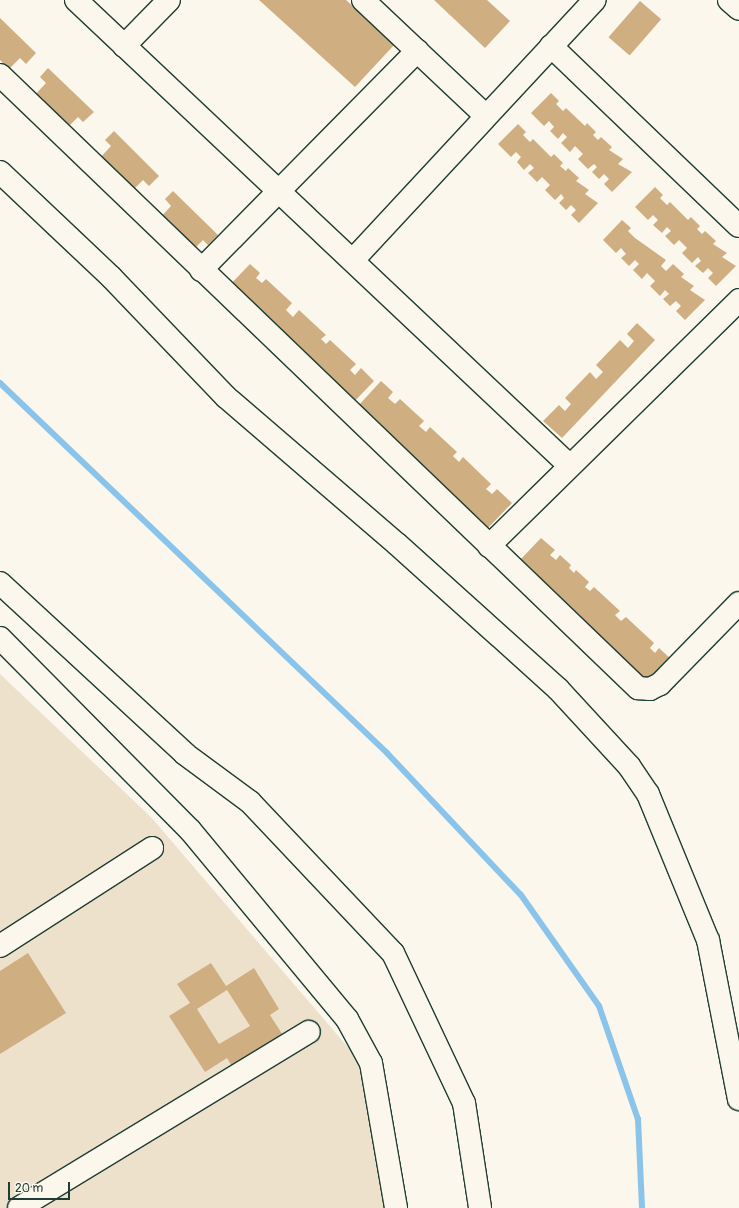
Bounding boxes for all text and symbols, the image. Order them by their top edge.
scale bar [10,1174,72,1200]
text: 20 m [15,1181,43,1196]

